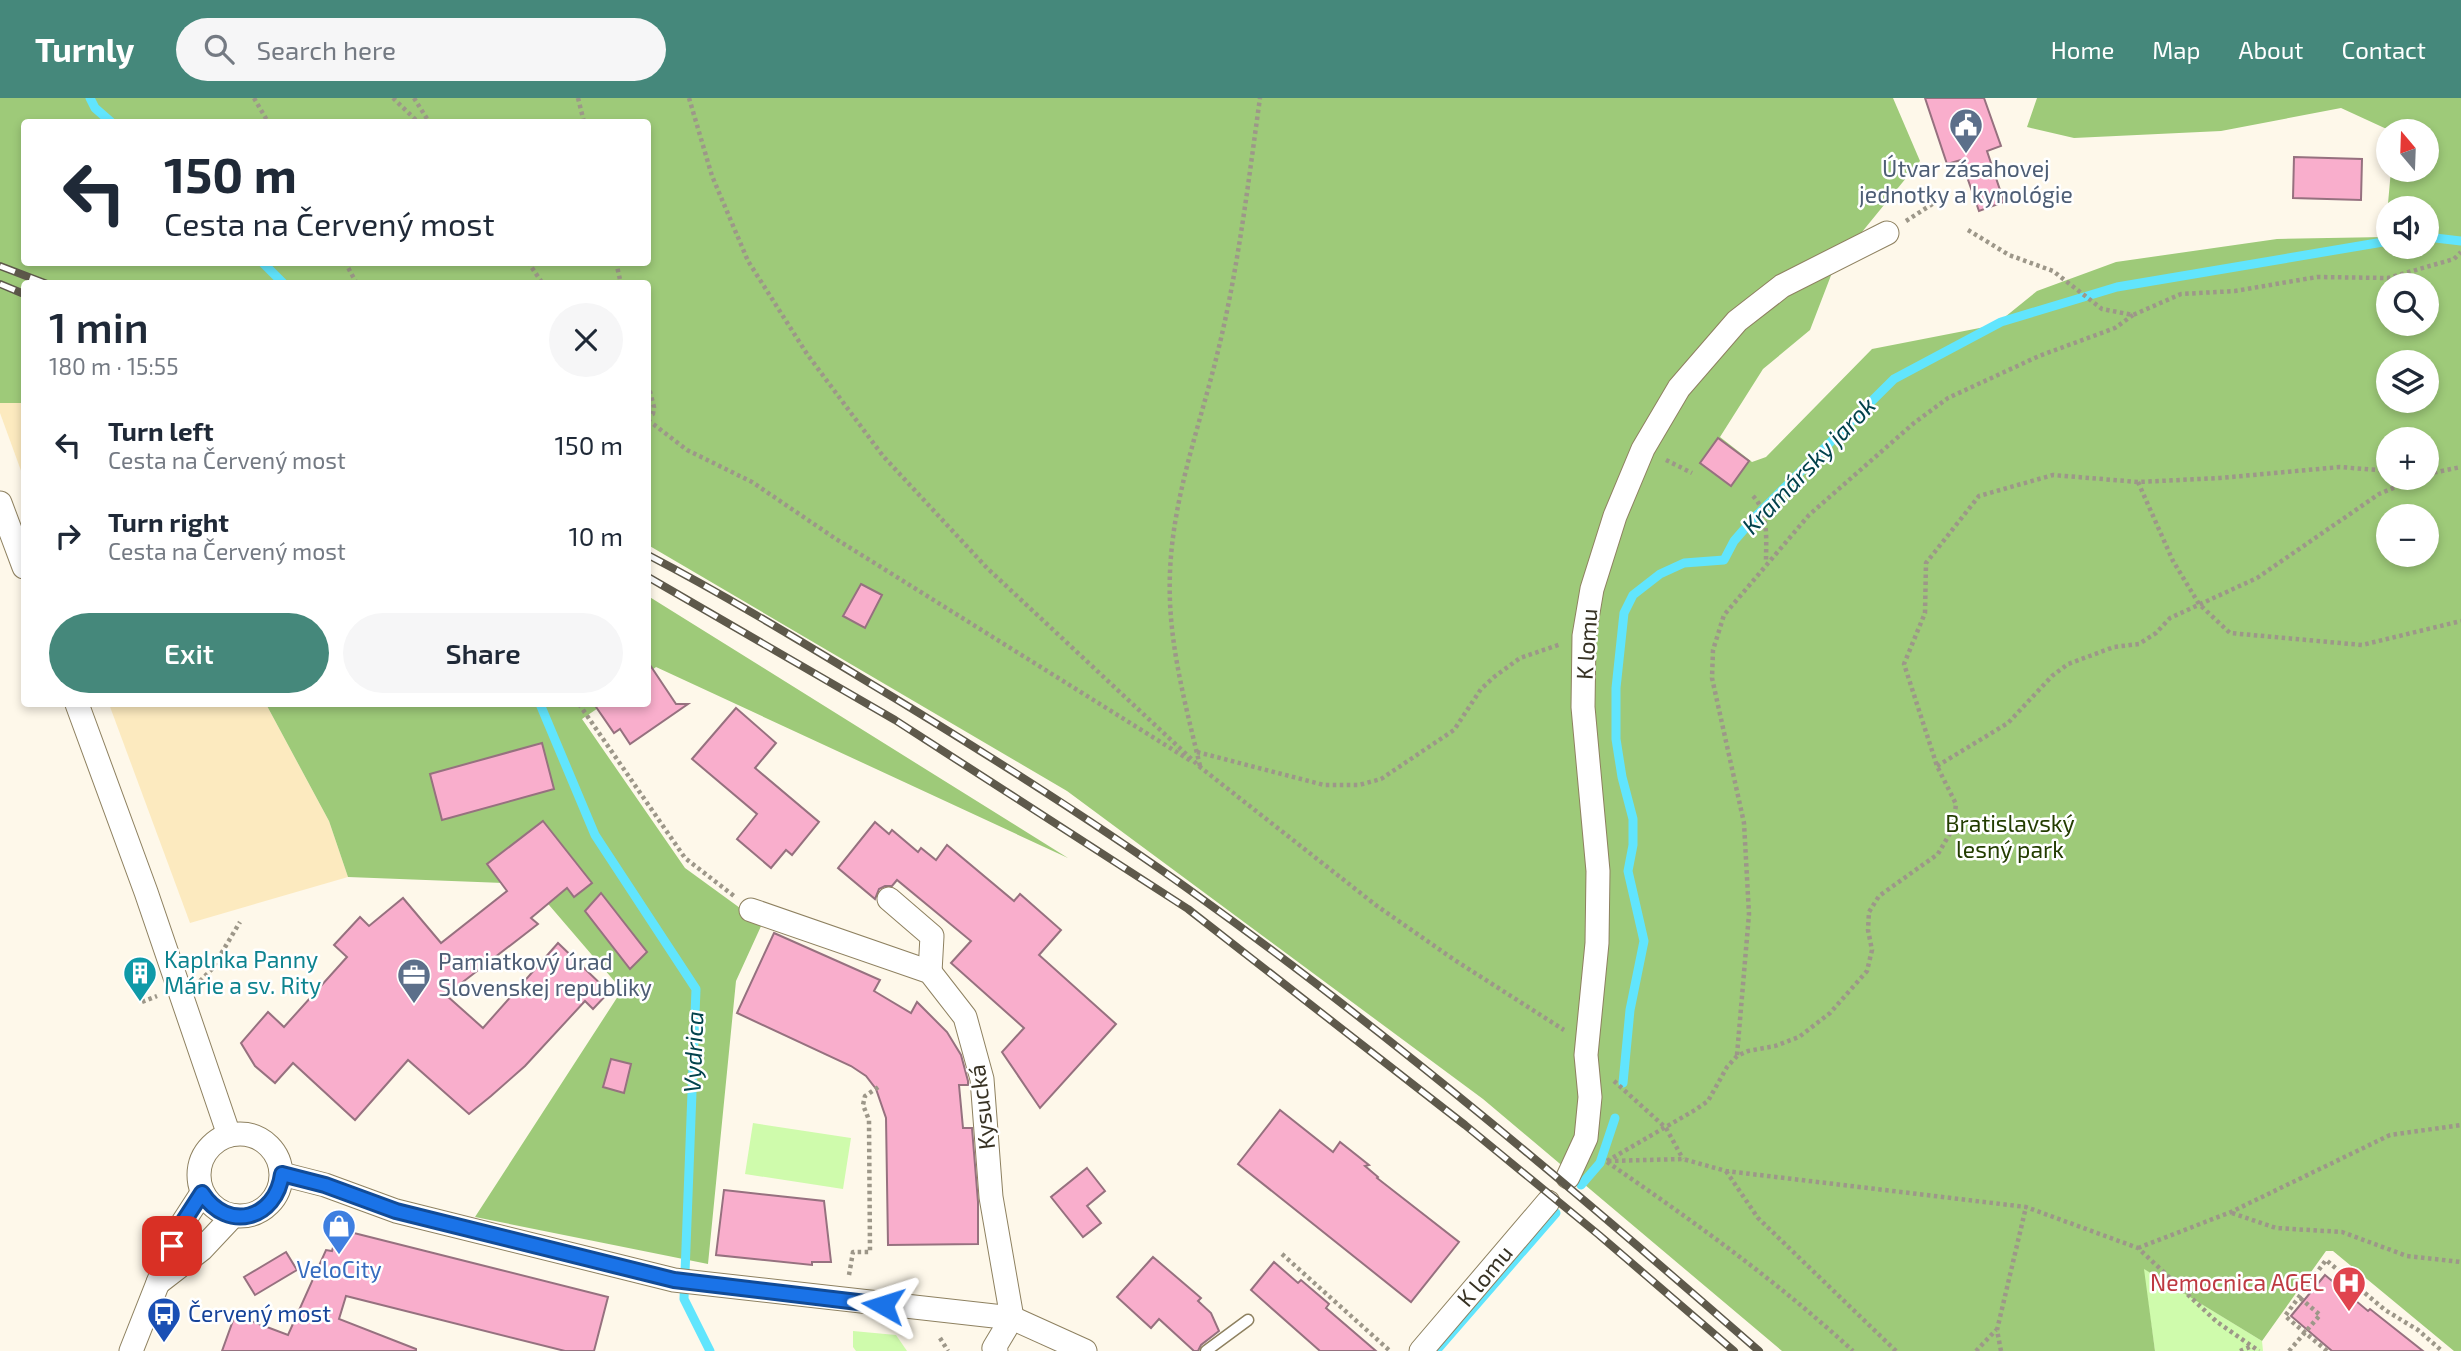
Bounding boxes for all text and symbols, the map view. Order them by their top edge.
search box [176,18,666,81]
text: Turnly [35,29,134,69]
icon: search [200,30,238,68]
text: Search here [256,34,396,65]
text: Home [2051,35,2114,64]
text: Map [2152,35,2200,64]
text: About [2238,35,2304,64]
text: Contact [2342,35,2426,64]
public building icon: Útvar zásahovej jednotky a kynológie [1947,106,1985,155]
north arrow [2376,119,2440,182]
map controls [2376,119,2439,567]
text: 150 m [164,144,297,203]
icon: left [49,147,140,238]
place label: Útvar zásahovej jednotky a kynológie [1859,154,2073,208]
button: sound [2376,196,2439,259]
text: Cesta na Červený most [164,204,495,242]
button: search [2376,273,2439,336]
text: 1 min [49,301,149,351]
button: close [549,303,623,377]
button: layers [2376,350,2439,413]
text: 180 m · 15:55 [49,352,179,380]
water label: Kramársky jarok [1735,390,1881,540]
text: Turn left [108,415,214,446]
icon: left [49,426,87,464]
button: + [2376,427,2439,490]
text: 150 m [554,429,623,460]
text: Cesta na Červený most [108,446,346,474]
button: − [2376,504,2439,567]
text: Turn right [108,506,229,537]
icon: right [49,517,87,555]
text: 10 m [568,520,623,551]
text: Cesta na Červený most [108,537,346,565]
street label: K lomu [1570,607,1602,681]
button: Exit [49,613,329,693]
button: Share [343,613,623,693]
park label: Bratislavský lesný park [1945,809,2075,863]
place label: Kaplnka Panny Márie a sv. Rity [164,945,321,999]
place label: Pamiatkový úrad Slovenskej republiky [438,947,652,1001]
building icon: Kaplnka Panny Márie a sv. Rity [121,954,159,1003]
office icon: Pamiatkový úrad Slovenskej republiky [395,956,433,1005]
water label: Vydrica [677,1011,708,1093]
street label: Kysucká [962,1063,1000,1151]
shop icon: VeloCity [320,1207,358,1256]
pin [142,1216,202,1276]
icon: arrive [153,1227,191,1265]
street label: K lomu [1450,1239,1518,1312]
place label: VeloCity [296,1255,382,1283]
hospital icon: Nemocnica AGEL [2330,1264,2368,1313]
position arrow [846,1268,920,1342]
place label: Nemocnica AGEL [2150,1268,2324,1296]
bus stop icon: Červený most [145,1295,183,1344]
place label: Červený most [188,1299,331,1327]

